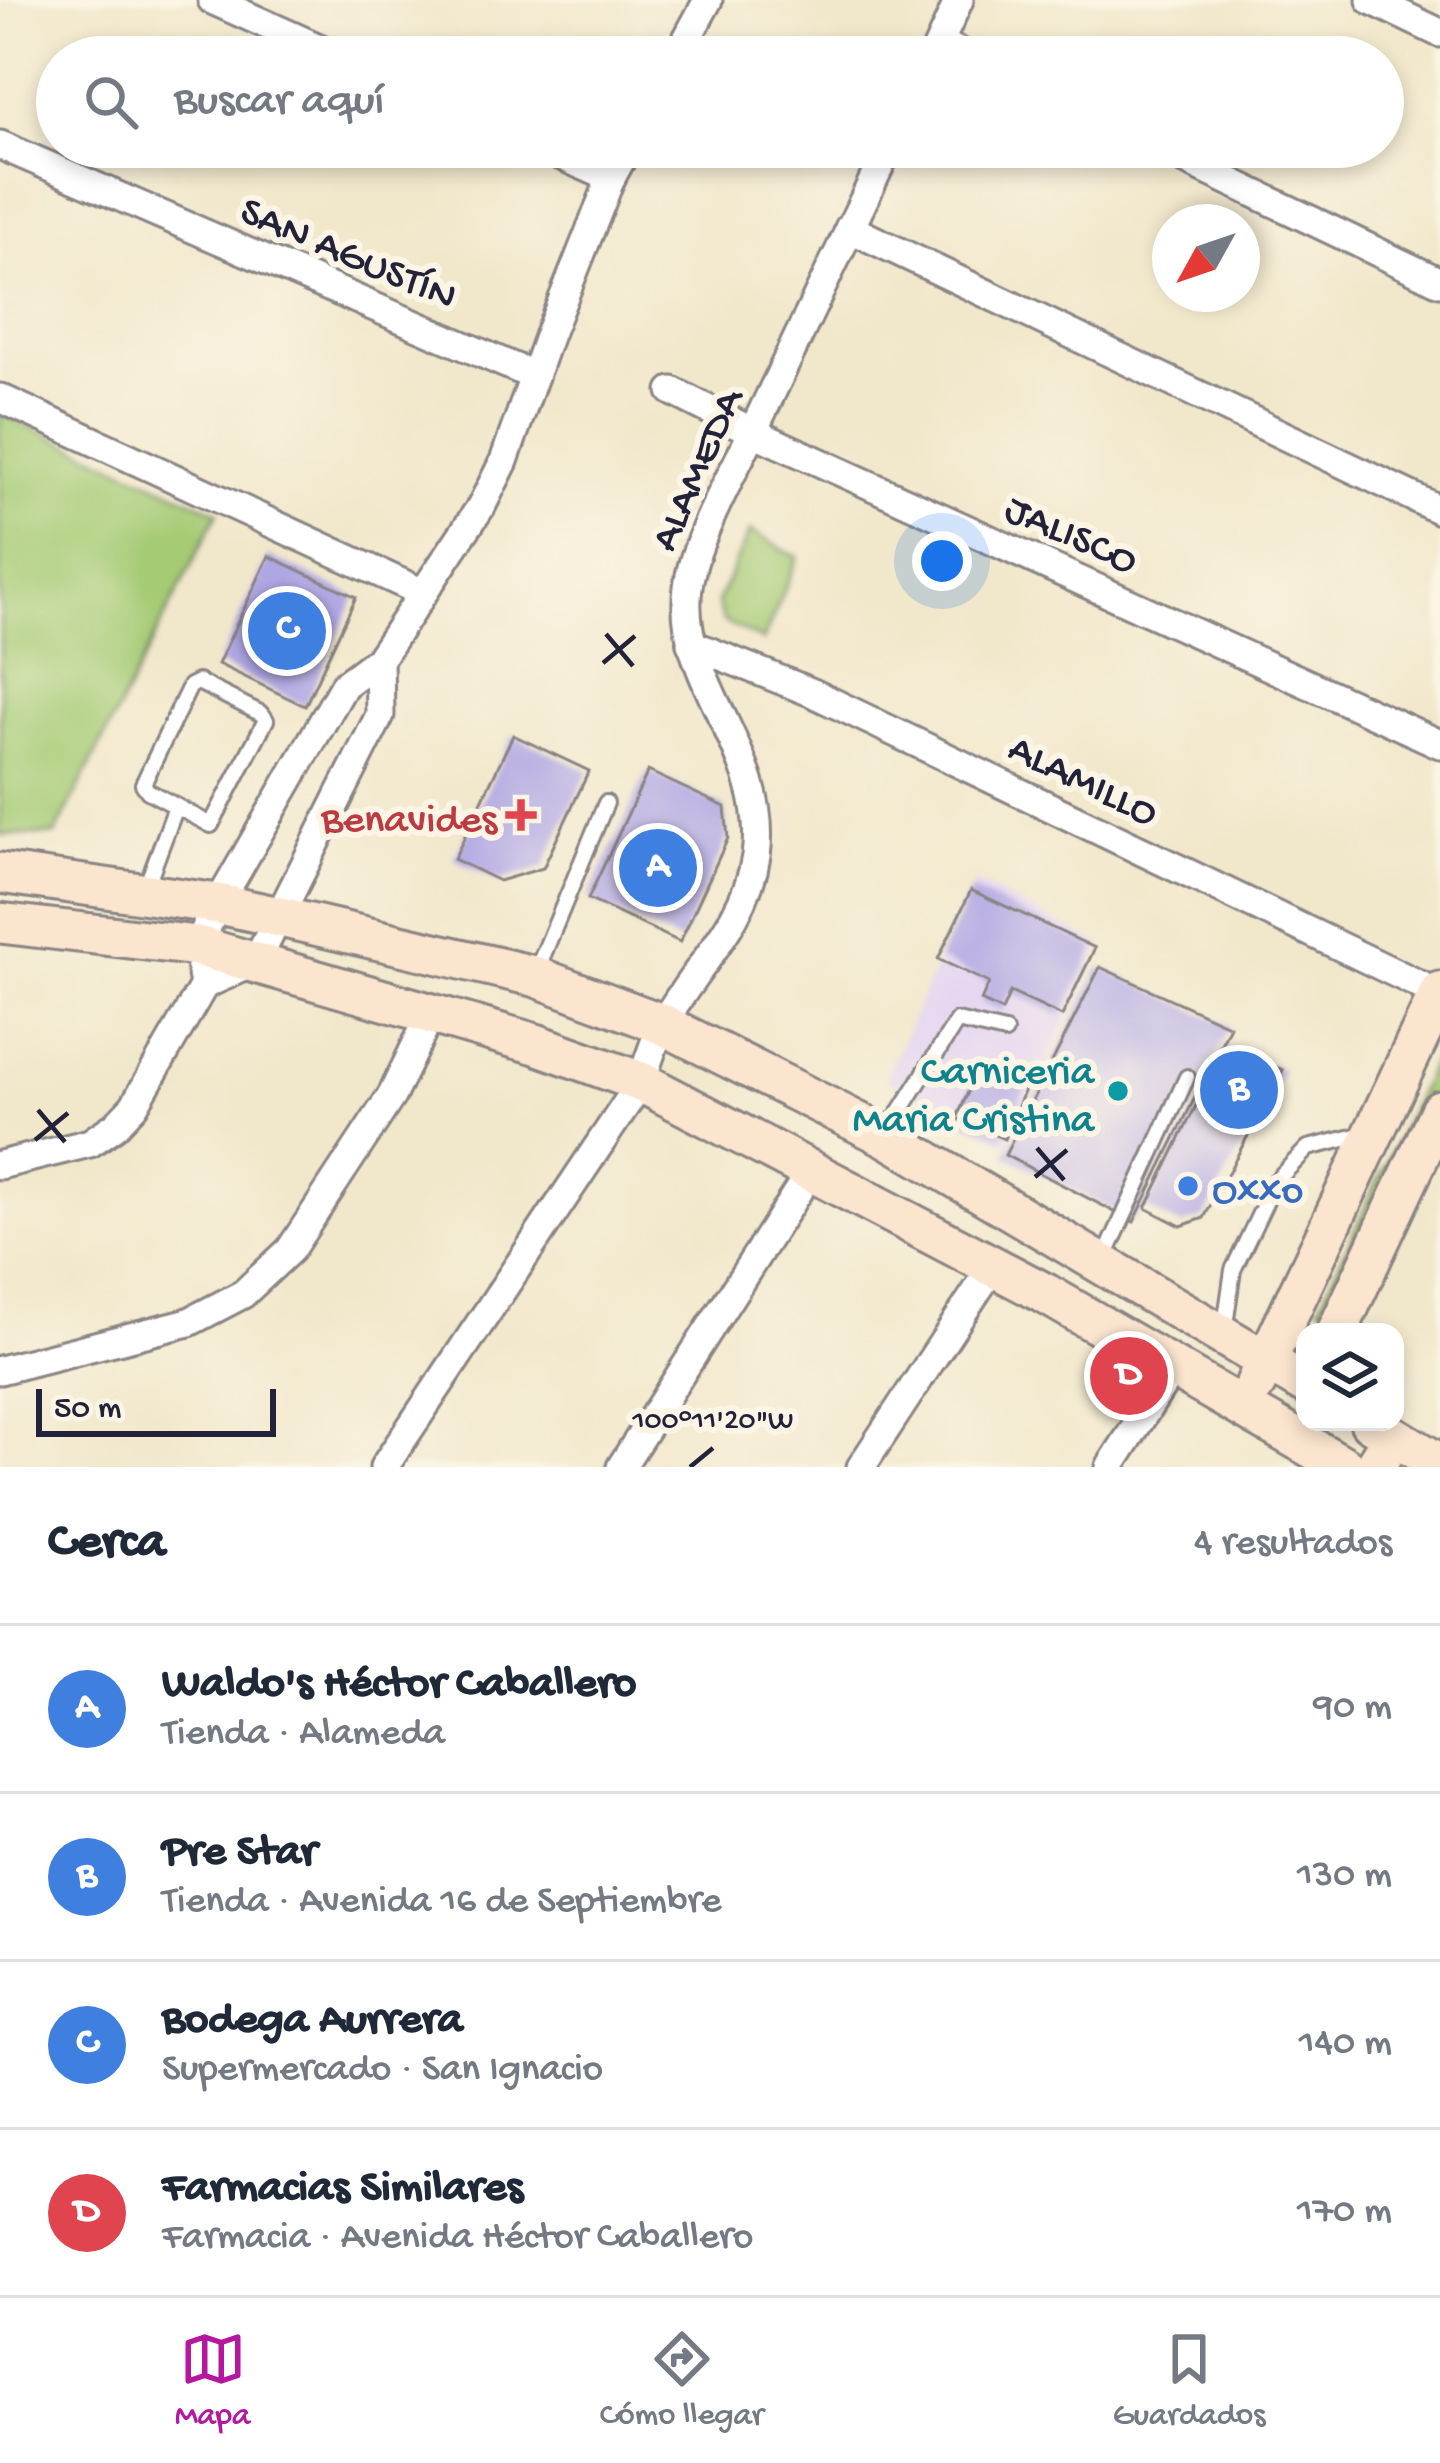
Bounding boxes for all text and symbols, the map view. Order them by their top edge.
search box [36,36,1404,168]
icon: search [78,69,144,135]
text: Buscar aquí [174,76,384,129]
street label: SAN AGUSTÍN [232,189,463,324]
north arrow [1152,204,1260,312]
street label: ALAMEDA [642,380,758,560]
street label: JALISCO [996,487,1144,589]
your location [912,531,972,591]
pin: C [248,586,326,676]
street label: ALAMILLO [999,727,1164,841]
place label: Benavides [320,798,499,847]
marker: Benavides [508,802,534,828]
pin: A [619,823,697,913]
pin: B [1200,1045,1278,1135]
place label: Carniceria Maria Cristina [853,1050,1096,1147]
marker: Carniceria Maria Cristina [1105,1078,1131,1104]
place label: Oxxo [1212,1169,1303,1218]
marker: Oxxo [1175,1173,1201,1199]
map controls [1296,1323,1404,1431]
button: layers [1296,1323,1404,1431]
pin: D [1090,1331,1168,1421]
scale bar [36,1383,276,1436]
text: 50 m [54,1391,121,1429]
text: 100°11'20"W [631,1405,794,1440]
text: Cerca [48,1515,166,1575]
text: 4 resultados [1194,1522,1392,1568]
text: Waldo's Héctor Caballero [162,1659,636,1712]
text: A [75,1686,99,1732]
text: 90 m [1313,1686,1392,1732]
text: Tienda · Alameda [162,1712,445,1758]
text: Pre Star [162,1827,317,1880]
text: B [77,1854,97,1900]
text: 130 m [1297,1854,1392,1900]
text: Tienda · Avenida 16 de Septiembre [162,1880,721,1926]
text: Bodega Aurrera [162,1995,463,2048]
text: C [76,2022,98,2068]
text: 140 m [1299,2022,1392,2068]
text: Supermercado · San Ignacio [162,2048,603,2094]
text: Farmacias Similares [162,2163,523,2216]
text: D [74,2190,100,2236]
text: 170 m [1297,2190,1392,2236]
text: Farmacia · Avenida Héctor Caballero [162,2216,753,2262]
tab: Mapa [175,2326,250,2436]
tab: Cómo llegar [600,2326,763,2436]
tab: Guardados [1113,2326,1265,2436]

